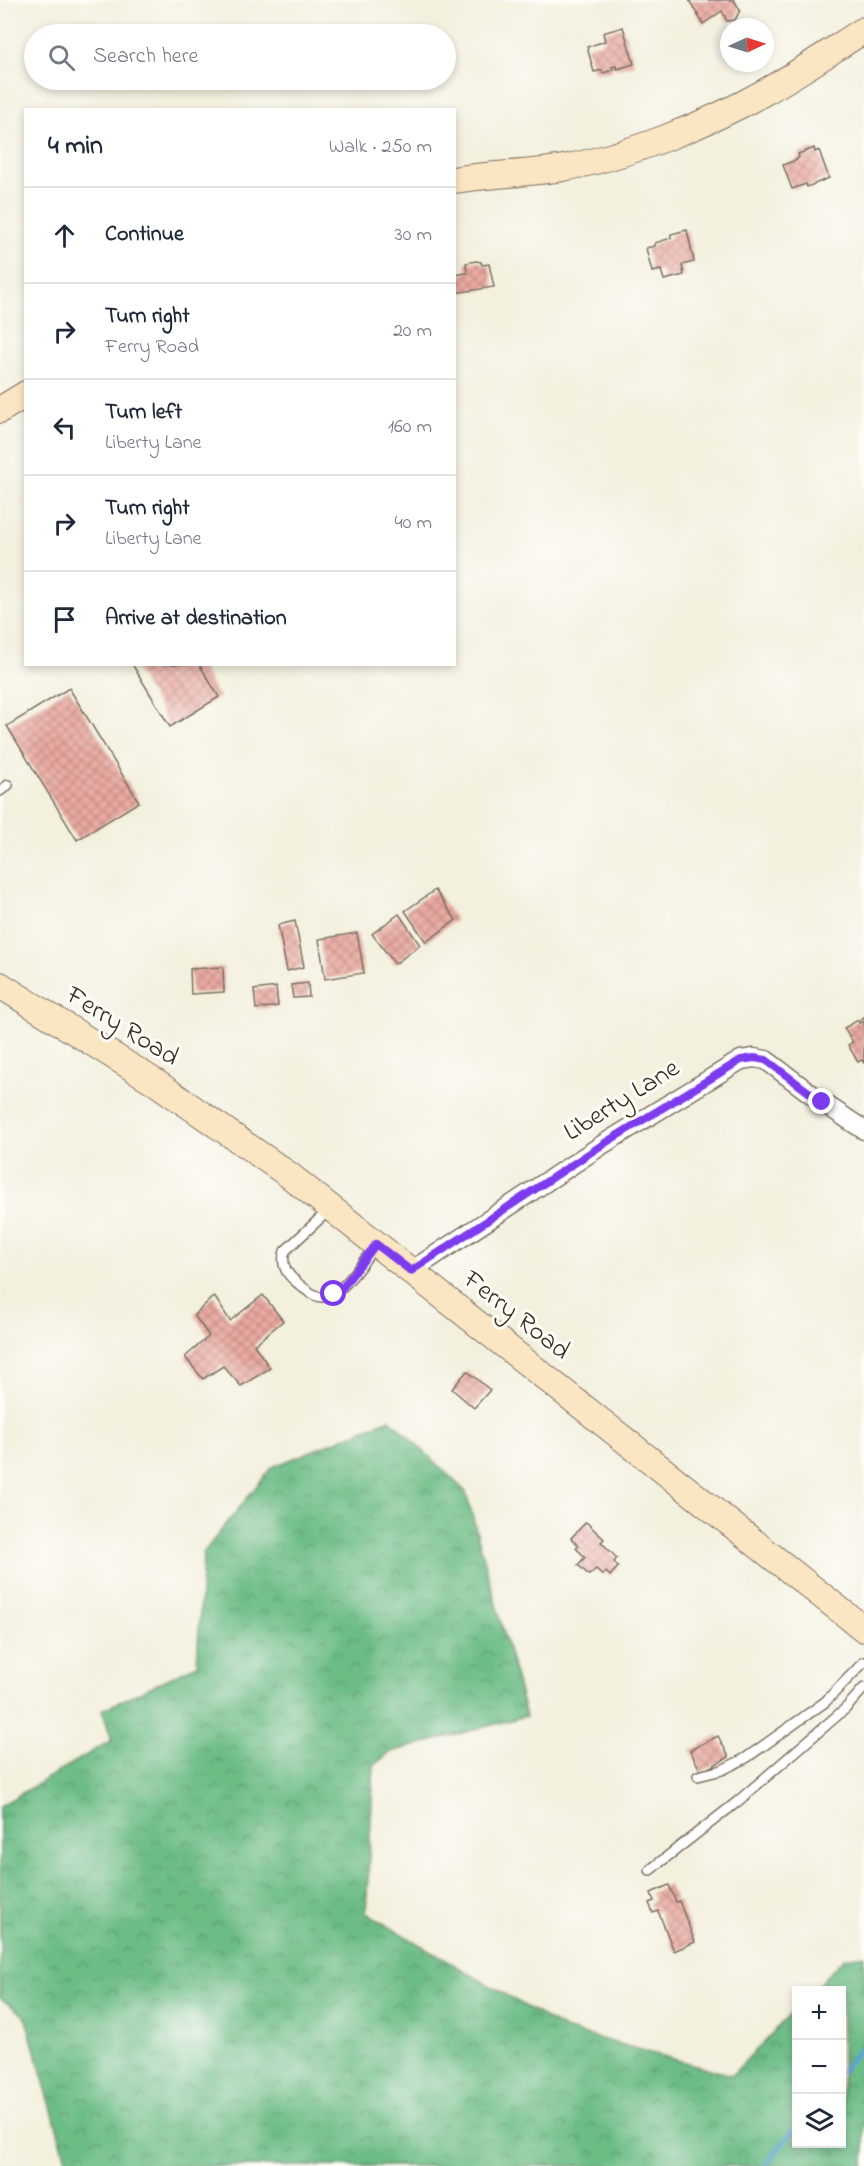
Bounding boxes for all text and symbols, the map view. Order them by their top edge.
north arrow [720,18,774,72]
search box [24,24,456,90]
icon: search [45,41,78,74]
text: Search here [93,41,198,73]
text: 4 min [48,128,103,166]
text: Walk · 250 m [329,133,432,162]
icon: ahead [48,219,81,252]
text: Continue [105,219,184,251]
text: 30 m [395,221,432,250]
text: Turn right [105,301,190,333]
icon: right [48,315,81,348]
text: 20 m [393,317,432,346]
text: Ferry Road [105,333,199,362]
text: Turn left [105,397,182,429]
icon: left [48,411,81,444]
text: 160 m [388,413,432,442]
text: Liberty Lane [105,429,202,458]
text: Turn right [105,493,190,525]
icon: right [48,507,81,540]
text: 40 m [395,509,432,538]
text: Liberty Lane [105,525,202,554]
icon: arrive [48,603,81,636]
text: Arrive at destination [105,603,287,635]
street label: Ferry Road [57,976,186,1077]
street label: Liberty Lane [556,1049,688,1152]
route end [808,1088,834,1114]
street label: Ferry Road [453,1261,578,1370]
route start [320,1280,346,1306]
map controls [792,1986,846,2148]
button: + [792,1986,846,2040]
button: − [792,2040,846,2094]
button: layers [792,2094,846,2148]

